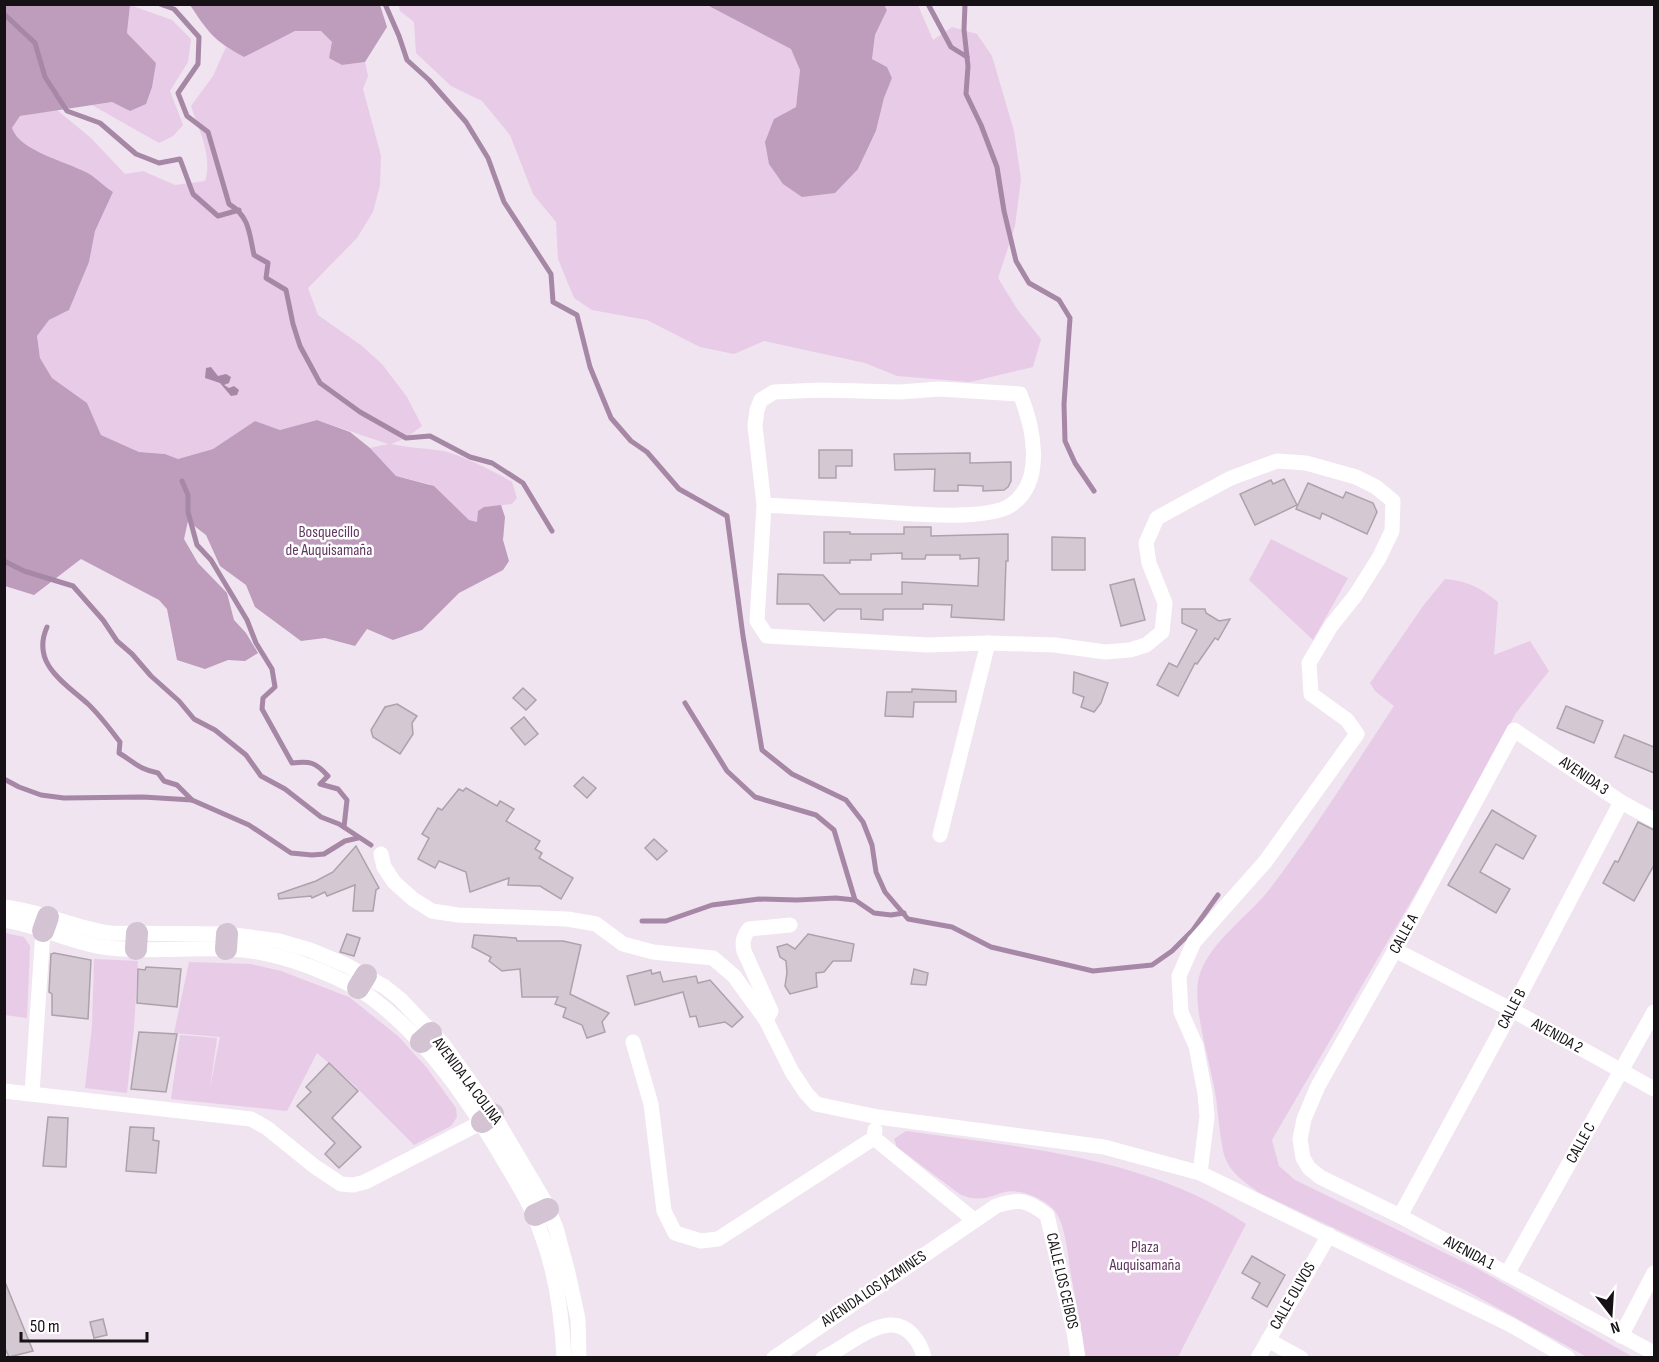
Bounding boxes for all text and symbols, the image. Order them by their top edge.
park label: Bosquecillo de Auquisamaña [286,523,372,560]
street label: AVENIDA 3 [1555,752,1612,799]
street label: CALLE A [1385,911,1423,957]
street label: CALLE B [1494,986,1530,1032]
street label: AVENIDA 2 [1527,1014,1586,1058]
street label: AVENIDA LA COLINA [428,1033,506,1128]
street label: CALLE C [1562,1119,1600,1167]
street label: CALLE LOS CEIBOS [1042,1231,1082,1331]
street label: AVENIDA 1 [1440,1231,1498,1274]
park label: Plaza Auquisamaña [1108,1238,1181,1275]
street label: AVENIDA LOS JAZMINES [817,1247,930,1332]
street label: CALLE OLIVOS [1266,1259,1320,1333]
north arrow [1581,1284,1641,1344]
scale bar [21,1305,147,1343]
text: 50 m [30,1316,60,1337]
text: N [1608,1317,1622,1337]

